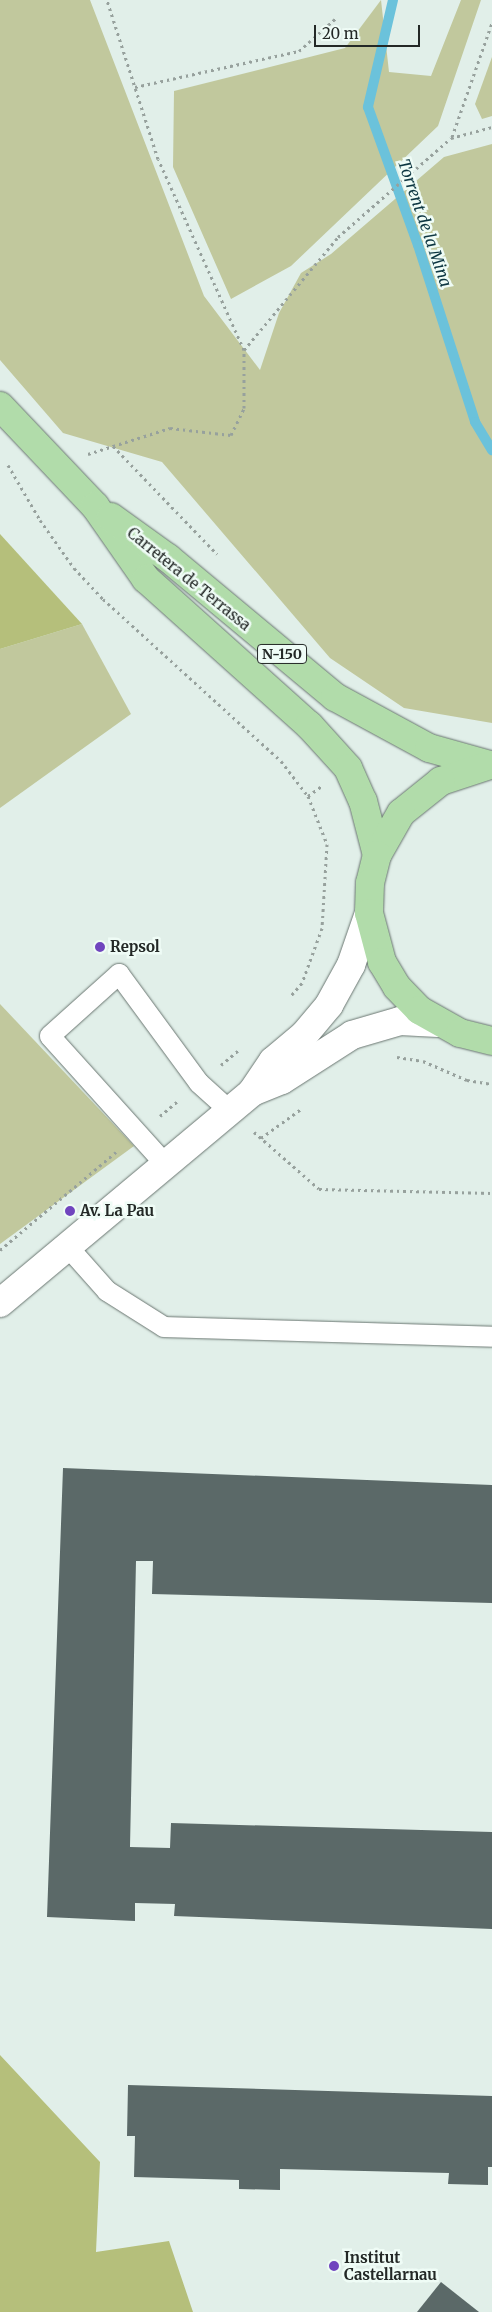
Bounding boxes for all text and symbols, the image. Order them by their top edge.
scale bar [317,15,423,47]
text: 20 m [322,24,359,43]
water label: Torrent de la Mina [394,157,456,289]
street label: Carretera de Terrassa [124,524,254,634]
road number: N-150 [257,642,307,666]
place label: Repsol [110,938,160,956]
marker: Repsol [94,941,106,953]
place label: Av. La Pau [80,1202,154,1220]
marker: Av. La Pau [64,1205,76,1217]
place label: Institut Castellarnau [344,2248,437,2283]
marker: Institut Castellarnau [328,2260,340,2272]

